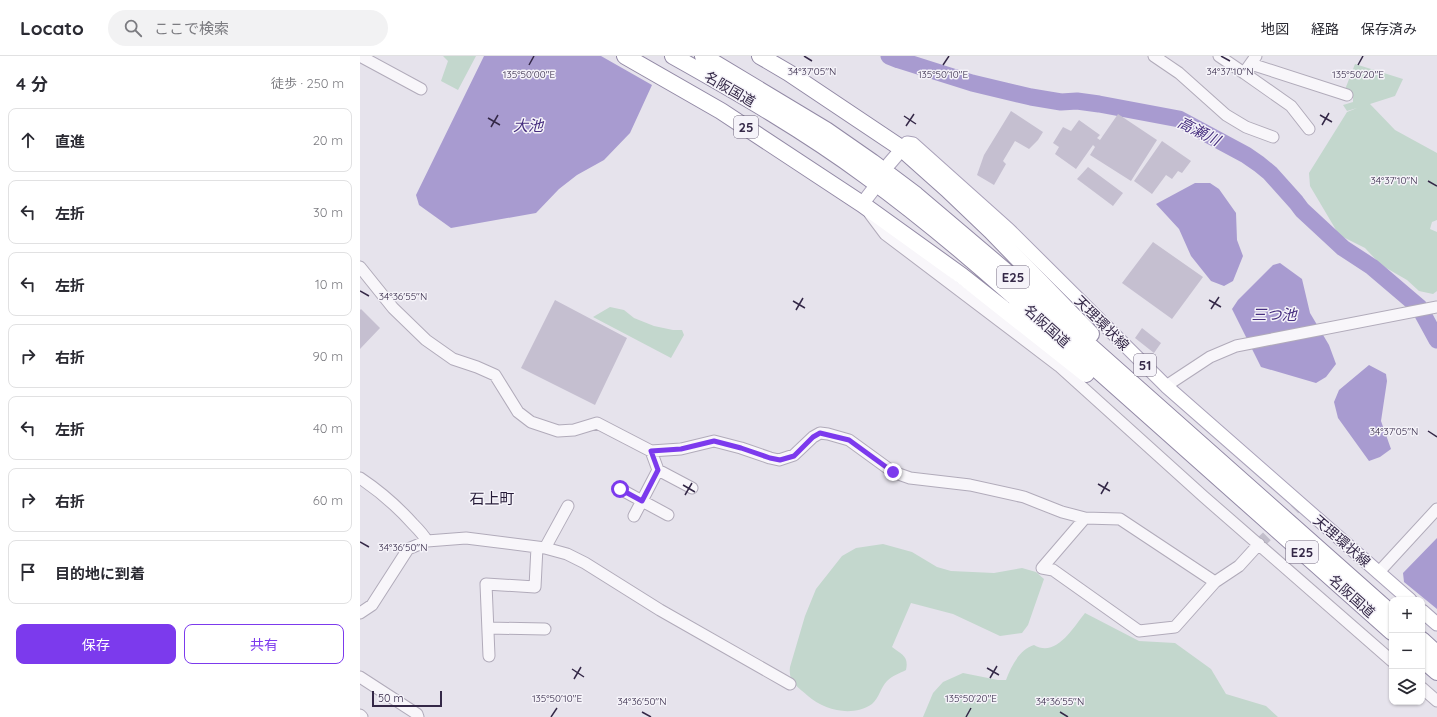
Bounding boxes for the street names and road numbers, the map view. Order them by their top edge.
street label: 名阪国道 [701,67,759,111]
road number: 25 [734,116,758,138]
road number: E25 [997,266,1029,288]
street label: 天理環状線 [1071,292,1133,354]
street label: 名阪国道 [1020,301,1074,351]
road number: 51 [1134,354,1156,376]
street label: 天理環状線 [1310,511,1374,571]
road number: E25 [1286,541,1318,563]
street label: 名阪国道 [1325,571,1379,621]

